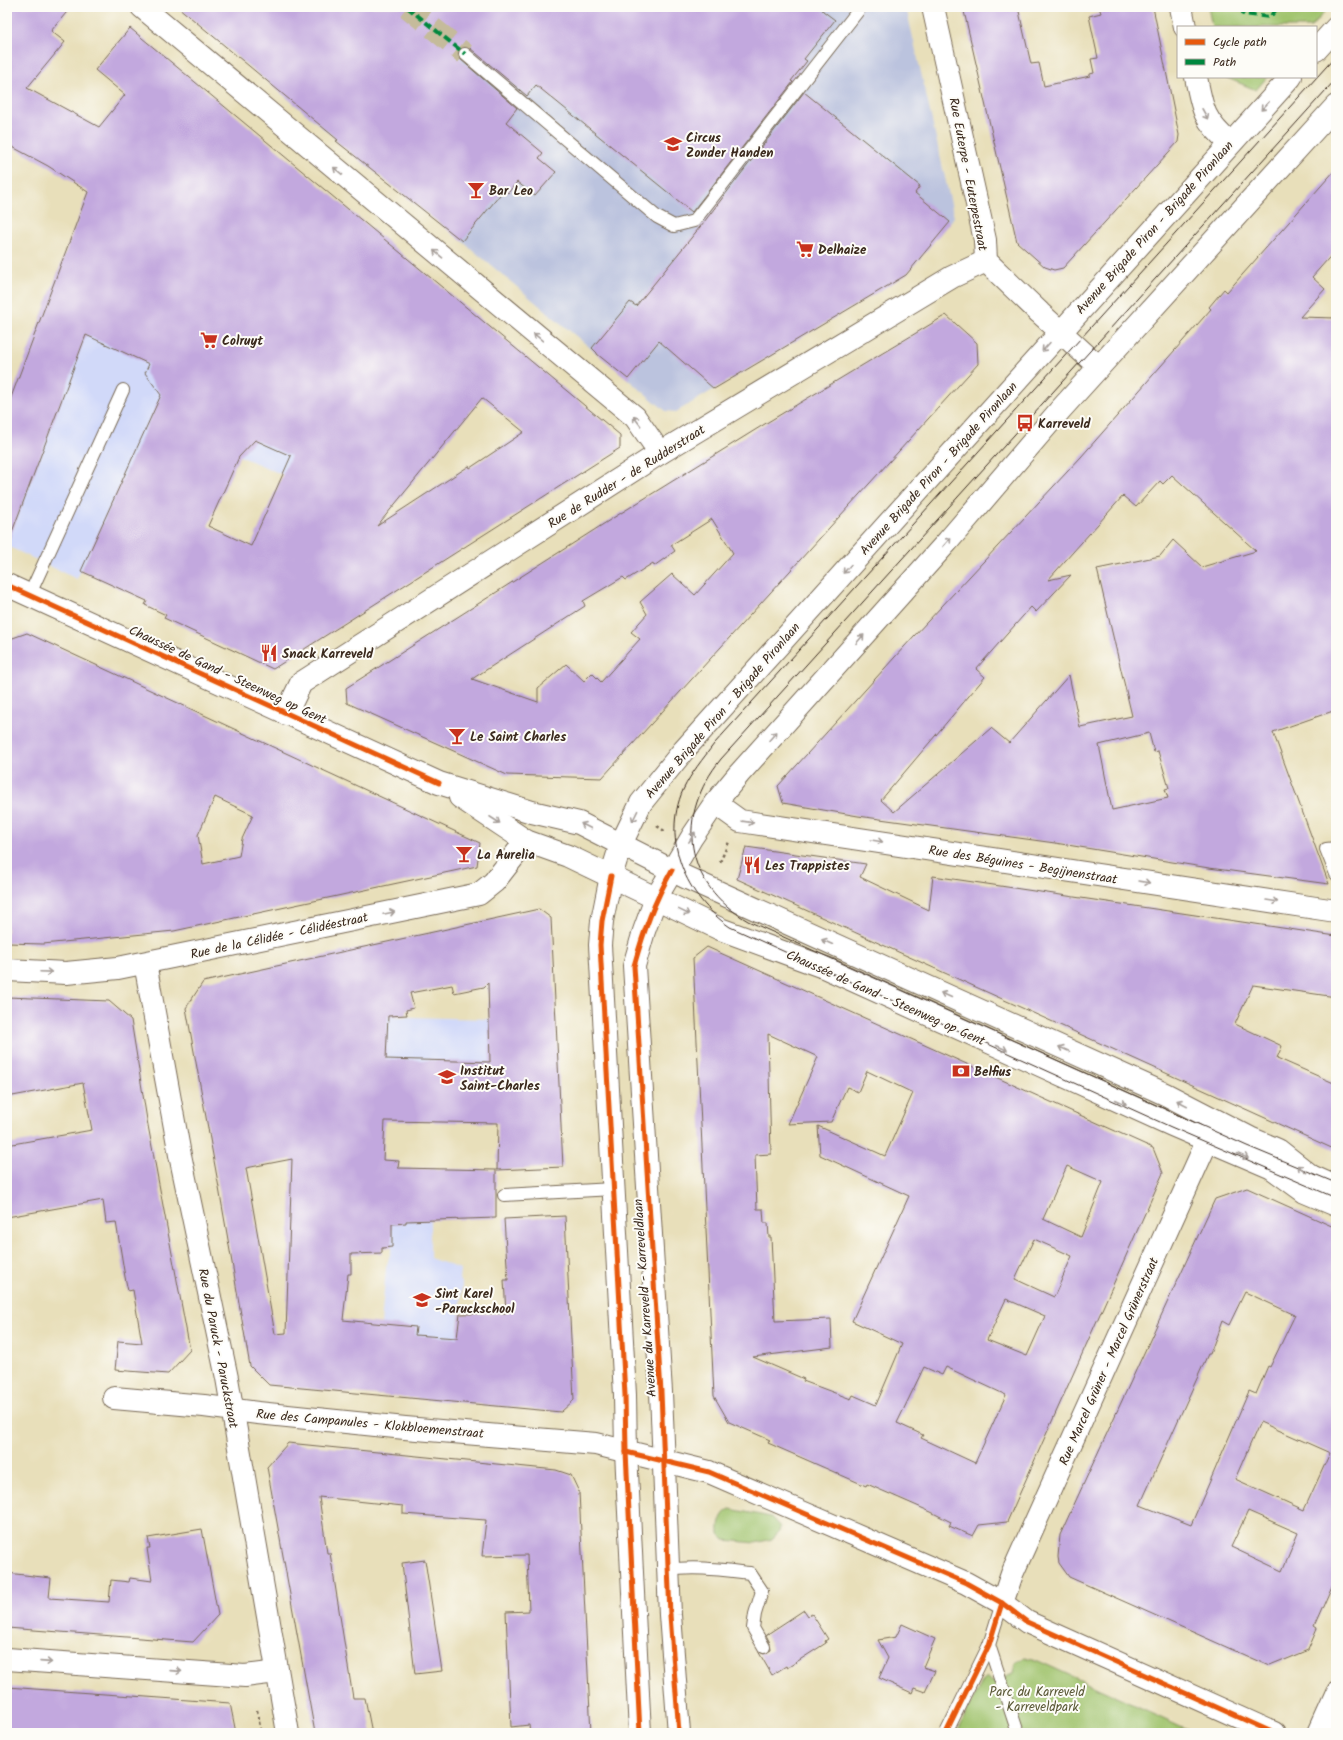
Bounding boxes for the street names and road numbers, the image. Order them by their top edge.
street label: Rue Euterpe - Euterpestraat [942,96,993,254]
street label: Avenue Brigade Piron - Brigade Pironlaan [1071,136,1239,320]
street label: Avenue Brigade Piron - Brigade Pironlaan [855,377,1023,561]
street label: Rue de Rudder - de Rudderstraat [544,420,711,535]
street label: Avenue Brigade Piron - Brigade Pironlaan [641,618,806,804]
street label: Chaussée de Gand - Steenweg op Gent [125,620,331,731]
street label: Rue des Béguines - Begijnenstraat [927,840,1120,891]
street label: Rue de la Célidée - Célidéestraat [189,907,371,966]
street label: Chaussée de Gand - Steenweg op Gent [782,945,989,1052]
street label: Avenue du Karreveld - Karreveldlaan [628,1198,663,1398]
street label: Rue Marcel Grüner - Marcel Grünerstraat [1054,1253,1165,1469]
street label: Rue du Paruck - Paruckstraat [192,1267,244,1431]
street label: Rue des Campanules - Klokbloemenstraat [255,1404,486,1445]

